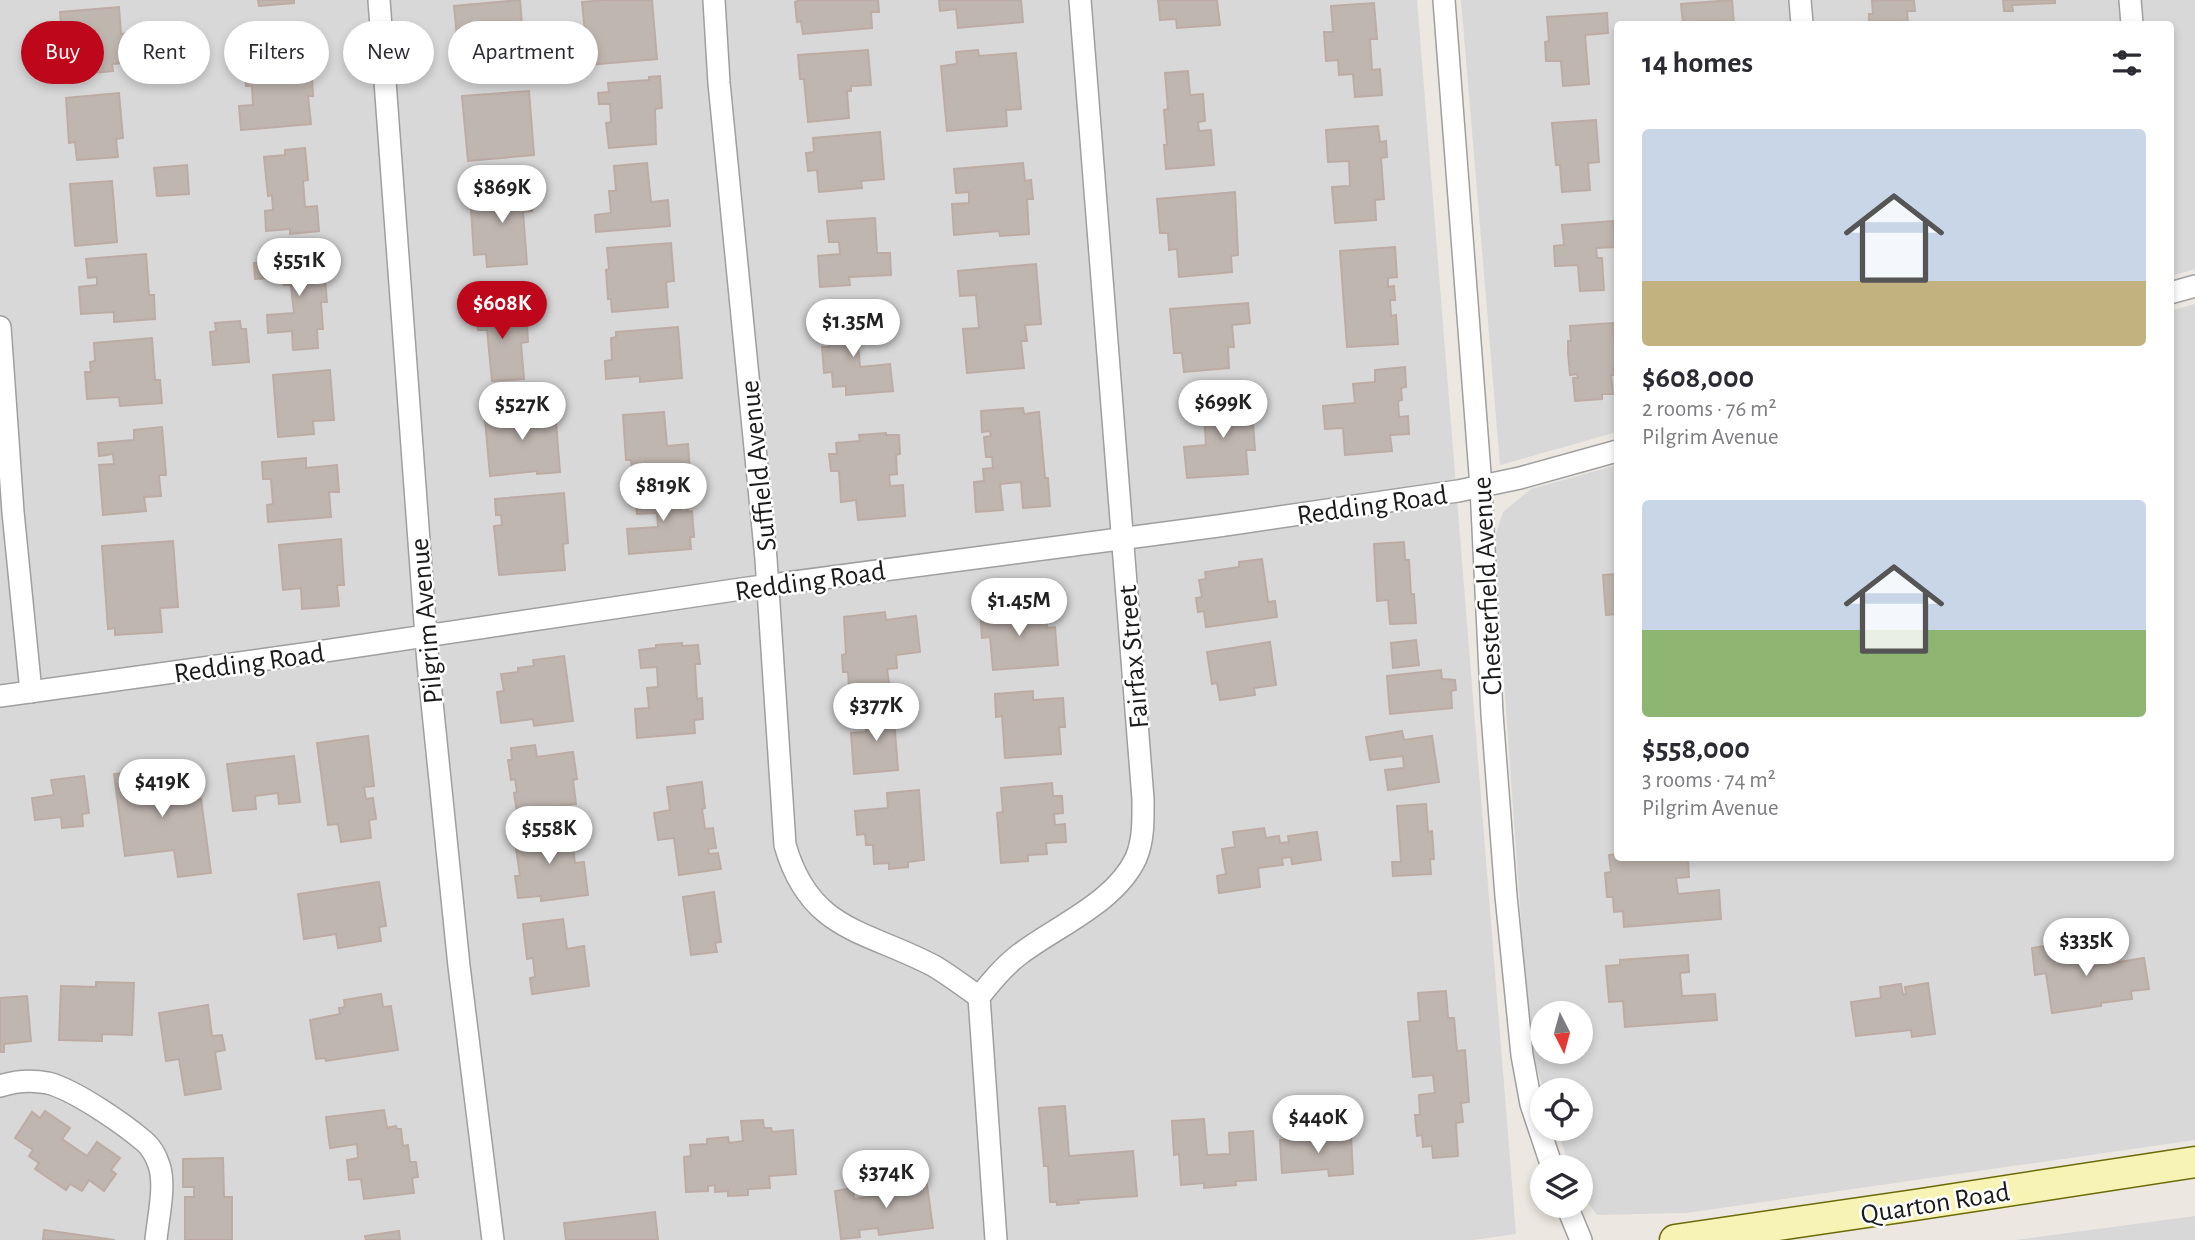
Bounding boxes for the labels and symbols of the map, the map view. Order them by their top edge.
pin: $869K [453,166,551,225]
pin: $551K [250,238,348,298]
pin: $608K [453,282,551,341]
pin: $1.35M [796,300,910,359]
street label: Suffield Avenue [736,379,782,553]
pin: $699K [1174,380,1272,440]
pin: $527K [473,382,571,442]
pin: $819K [614,463,712,523]
street label: Chesterfield Avenue [1468,476,1508,696]
street label: Redding Road [1295,482,1449,530]
street label: Pilgrim Avenue [406,537,448,705]
street label: Redding Road [733,558,887,606]
pin: $1.45M [962,578,1076,638]
street label: Fairfax Street [1114,584,1154,730]
street label: Redding Road [172,640,326,688]
pin: $377K [827,684,925,743]
pin: $419K [113,760,211,819]
pin: $558K [500,806,598,866]
pin: $335K [2037,918,2135,978]
north arrow [1530,1001,1592,1064]
pin: $440K [1269,1096,1367,1155]
pin: $374K [837,1150,935,1210]
street label: Quarton Road [1859,1178,2012,1230]

